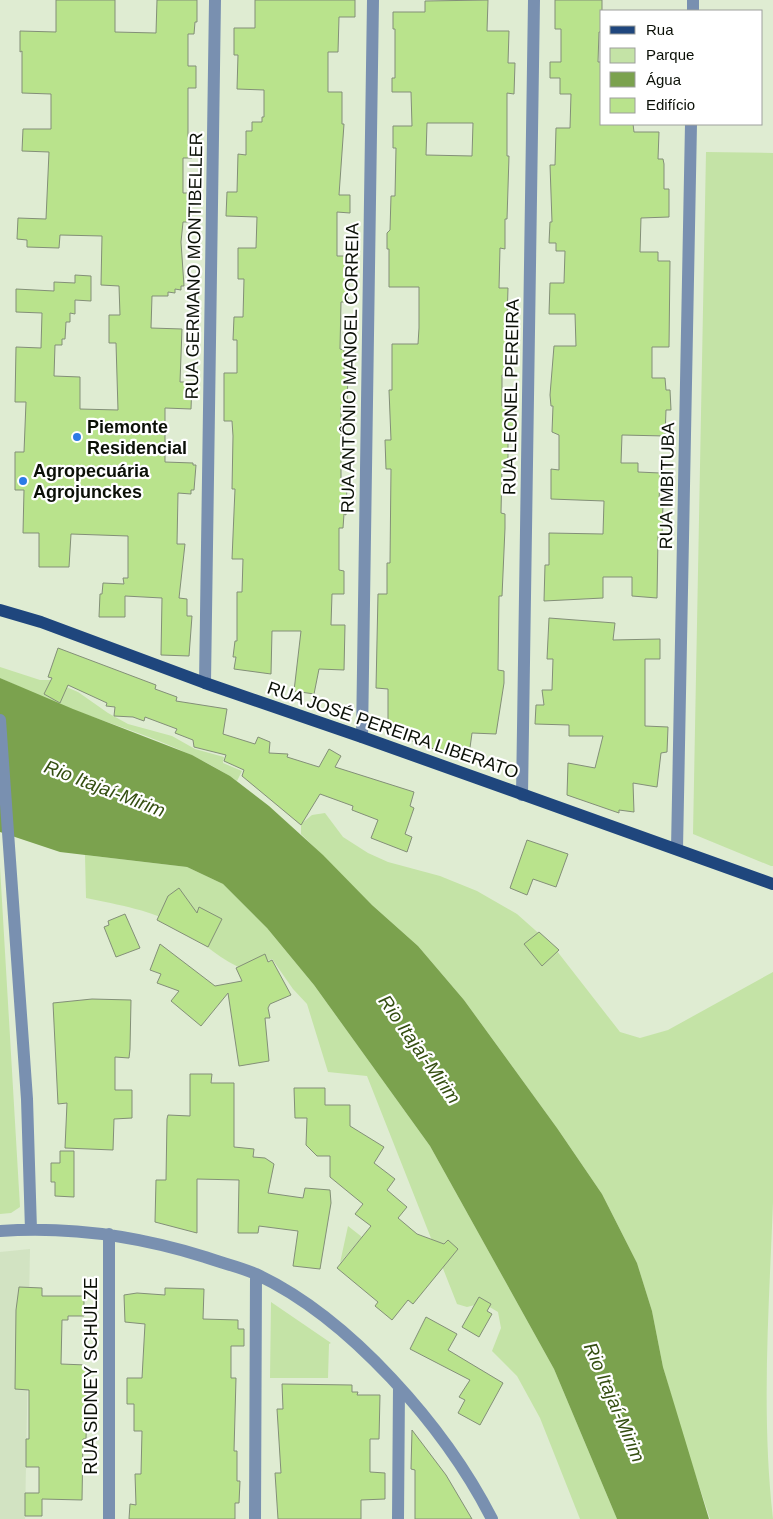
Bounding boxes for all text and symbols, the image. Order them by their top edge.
legend [600,10,763,125]
text: Rua [646,21,674,38]
text: Parque [646,46,694,63]
text: Água [646,71,682,88]
text: Edifício [646,96,695,113]
street label: RUA GERMANO MONTIBELLER [182,132,206,400]
street label: RUA ANTÔNIO MANOEL CORREIA [336,223,363,513]
street label: RUA LEONEL PEREIRA [499,299,523,495]
place label: Piemonte Residencial [87,417,187,458]
street label: RUA IMBITUBA [656,422,678,550]
marker: Piemonte Residencial [71,431,83,443]
place label: Agropecuária Agrojunckes [33,461,150,502]
marker: Agropecuária Agrojunckes [17,475,29,487]
street label: RUA JOSÉ PEREIRA LIBERATO [265,678,521,782]
water label: Rio Itajaí-Mirim [41,756,168,821]
water label: Rio Itajaí-Mirim [374,991,465,1108]
street label: RUA SIDNEY SCHULZE [81,1277,101,1475]
water label: Rio Itajaí-Mirim [580,1339,649,1465]

